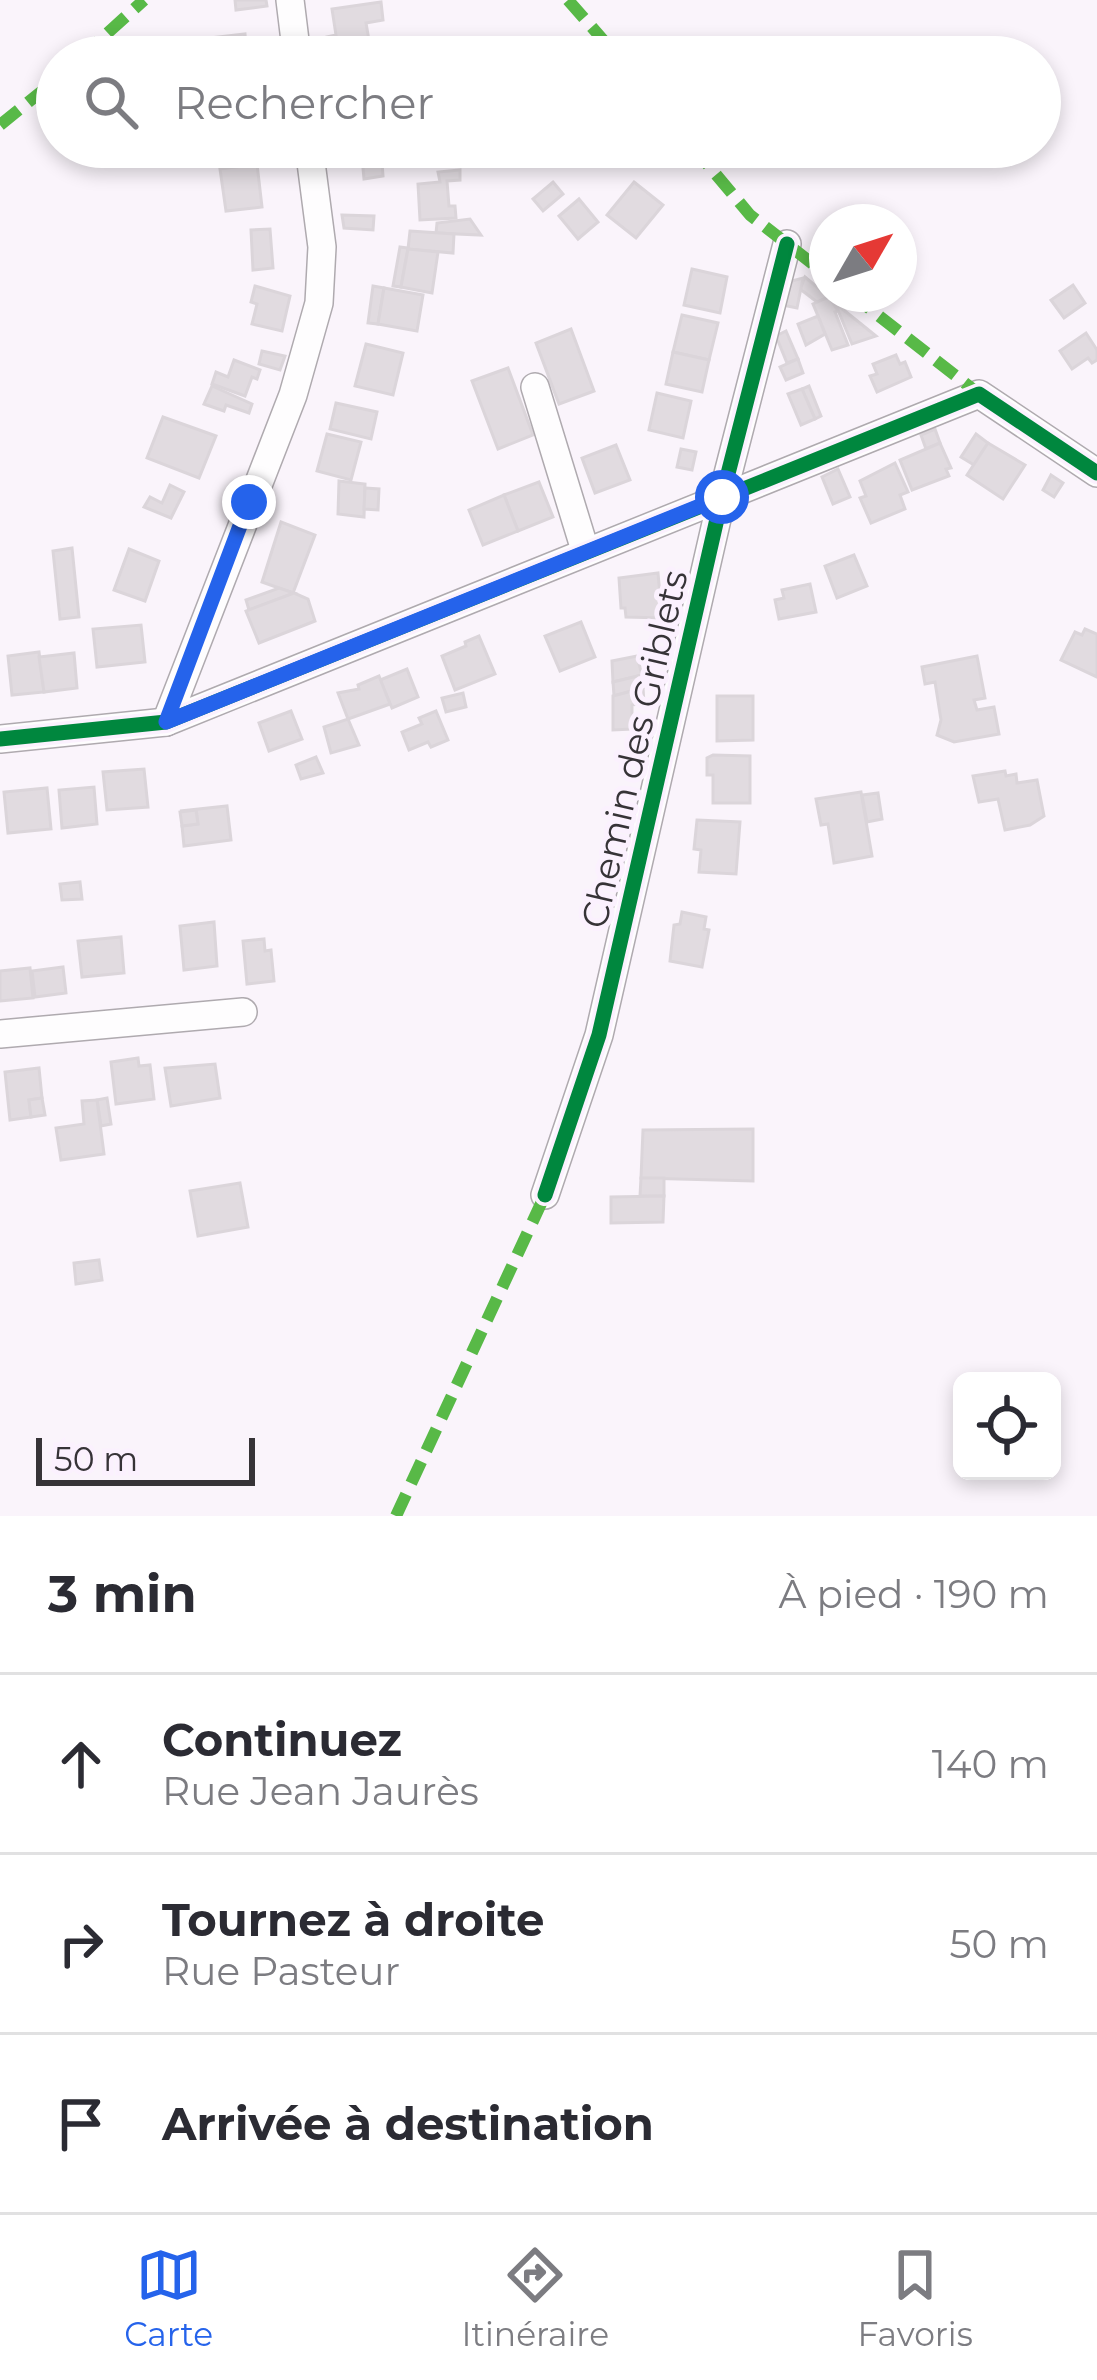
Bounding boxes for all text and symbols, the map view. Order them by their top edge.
search box [36,36,1061,168]
icon: search [78,69,144,135]
text: Rechercher [174,75,434,130]
north arrow [809,204,917,312]
route start [695,470,749,524]
route end [222,475,276,529]
street label: Chemin des Griblets [571,566,697,932]
map controls [953,1372,1061,1480]
button: locate [953,1372,1061,1480]
scale bar [36,1432,255,1485]
text: 50 m [54,1439,138,1479]
text: 3 min [48,1563,197,1625]
text: À pied · 190 m [778,1570,1049,1618]
text: Continuez [162,1712,402,1767]
icon: ahead [48,1731,114,1797]
text: 140 m [932,1740,1049,1788]
text: Rue Jean Jaurès [162,1767,479,1815]
text: Tournez à droite [162,1892,544,1947]
icon: right [48,1911,114,1977]
text: 50 m [950,1920,1049,1968]
text: Rue Pasteur [162,1947,400,1995]
icon: arrive [48,2091,114,2157]
text: Arrivée à destination [162,2096,654,2151]
tab: Carte [124,2242,213,2354]
tab: Itinéraire [462,2242,609,2354]
tab: Favoris [857,2242,973,2354]

